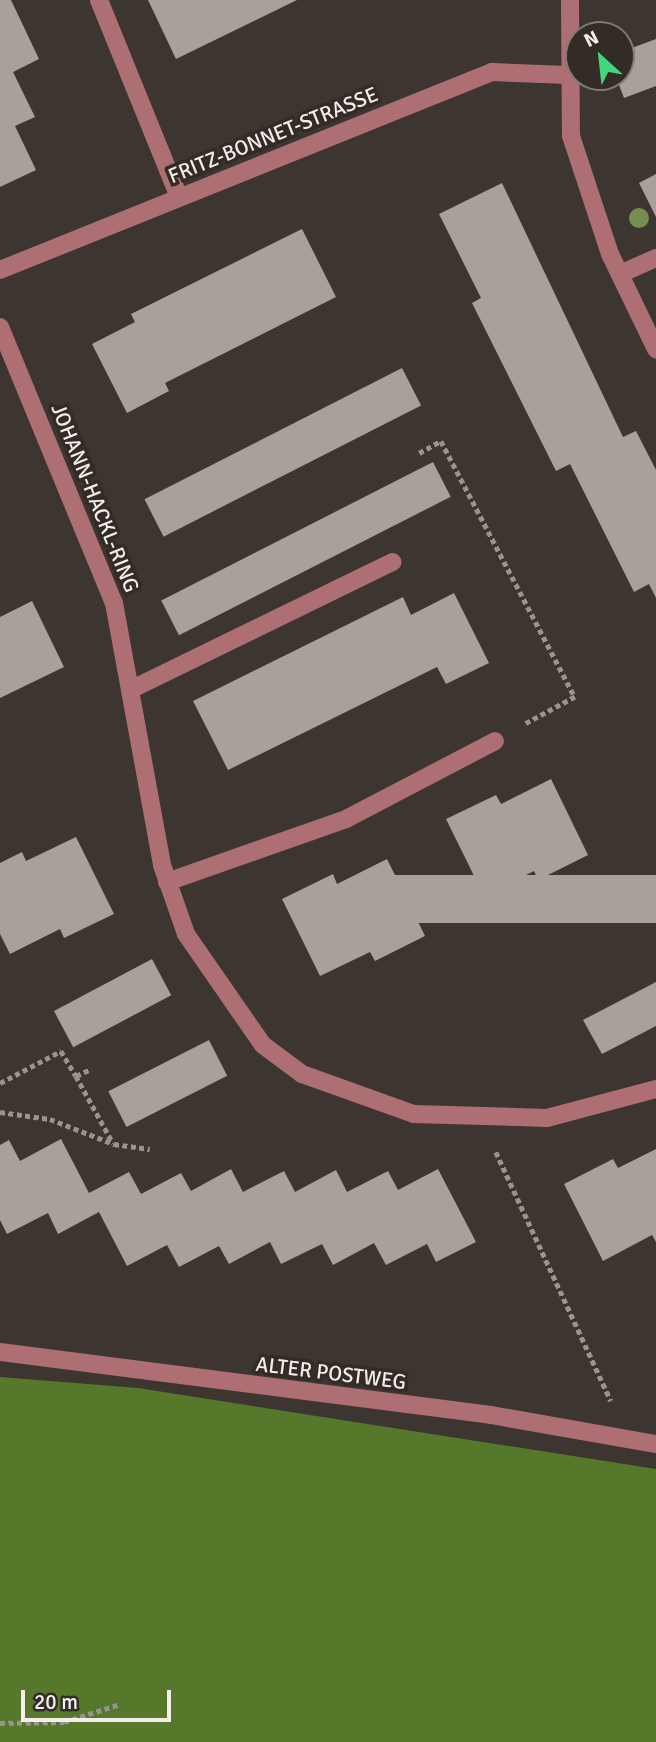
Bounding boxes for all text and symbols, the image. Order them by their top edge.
north arrow [565,21,635,91]
text: N [580,25,603,53]
street label: FRITZ-BONNET-STRASSE [164,81,382,189]
street label: JOHANN-HACKL-RING [46,400,144,596]
street label: ALTER POSTWEG [254,1351,408,1395]
scale bar [24,1676,175,1720]
text: 20 m [34,1689,78,1715]

